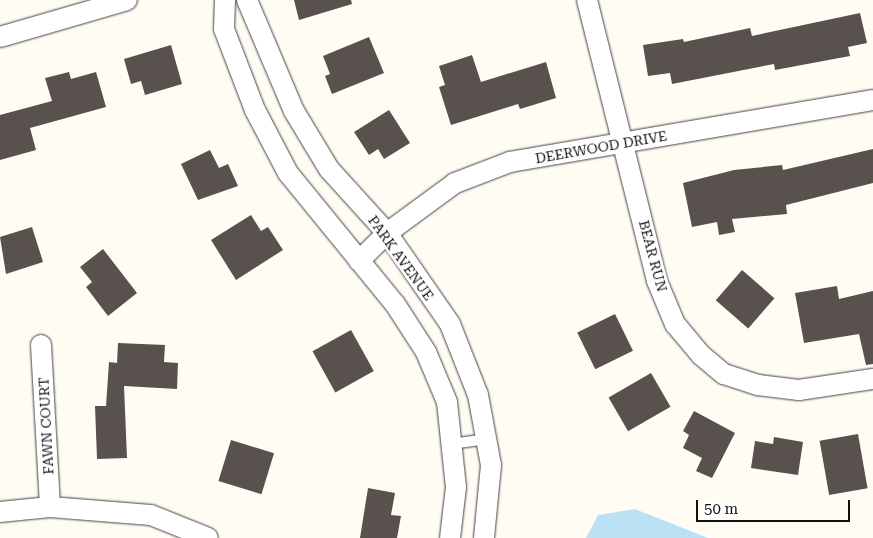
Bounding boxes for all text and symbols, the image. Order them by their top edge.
street label: DEERWOOD DRIVE [534,127,668,167]
street label: PARK AVENUE [365,212,437,304]
street label: BEAR RUN [635,218,671,294]
street label: FAWN COURT [35,377,57,475]
scale bar [698,490,852,522]
text: 50 m [704,500,738,518]

